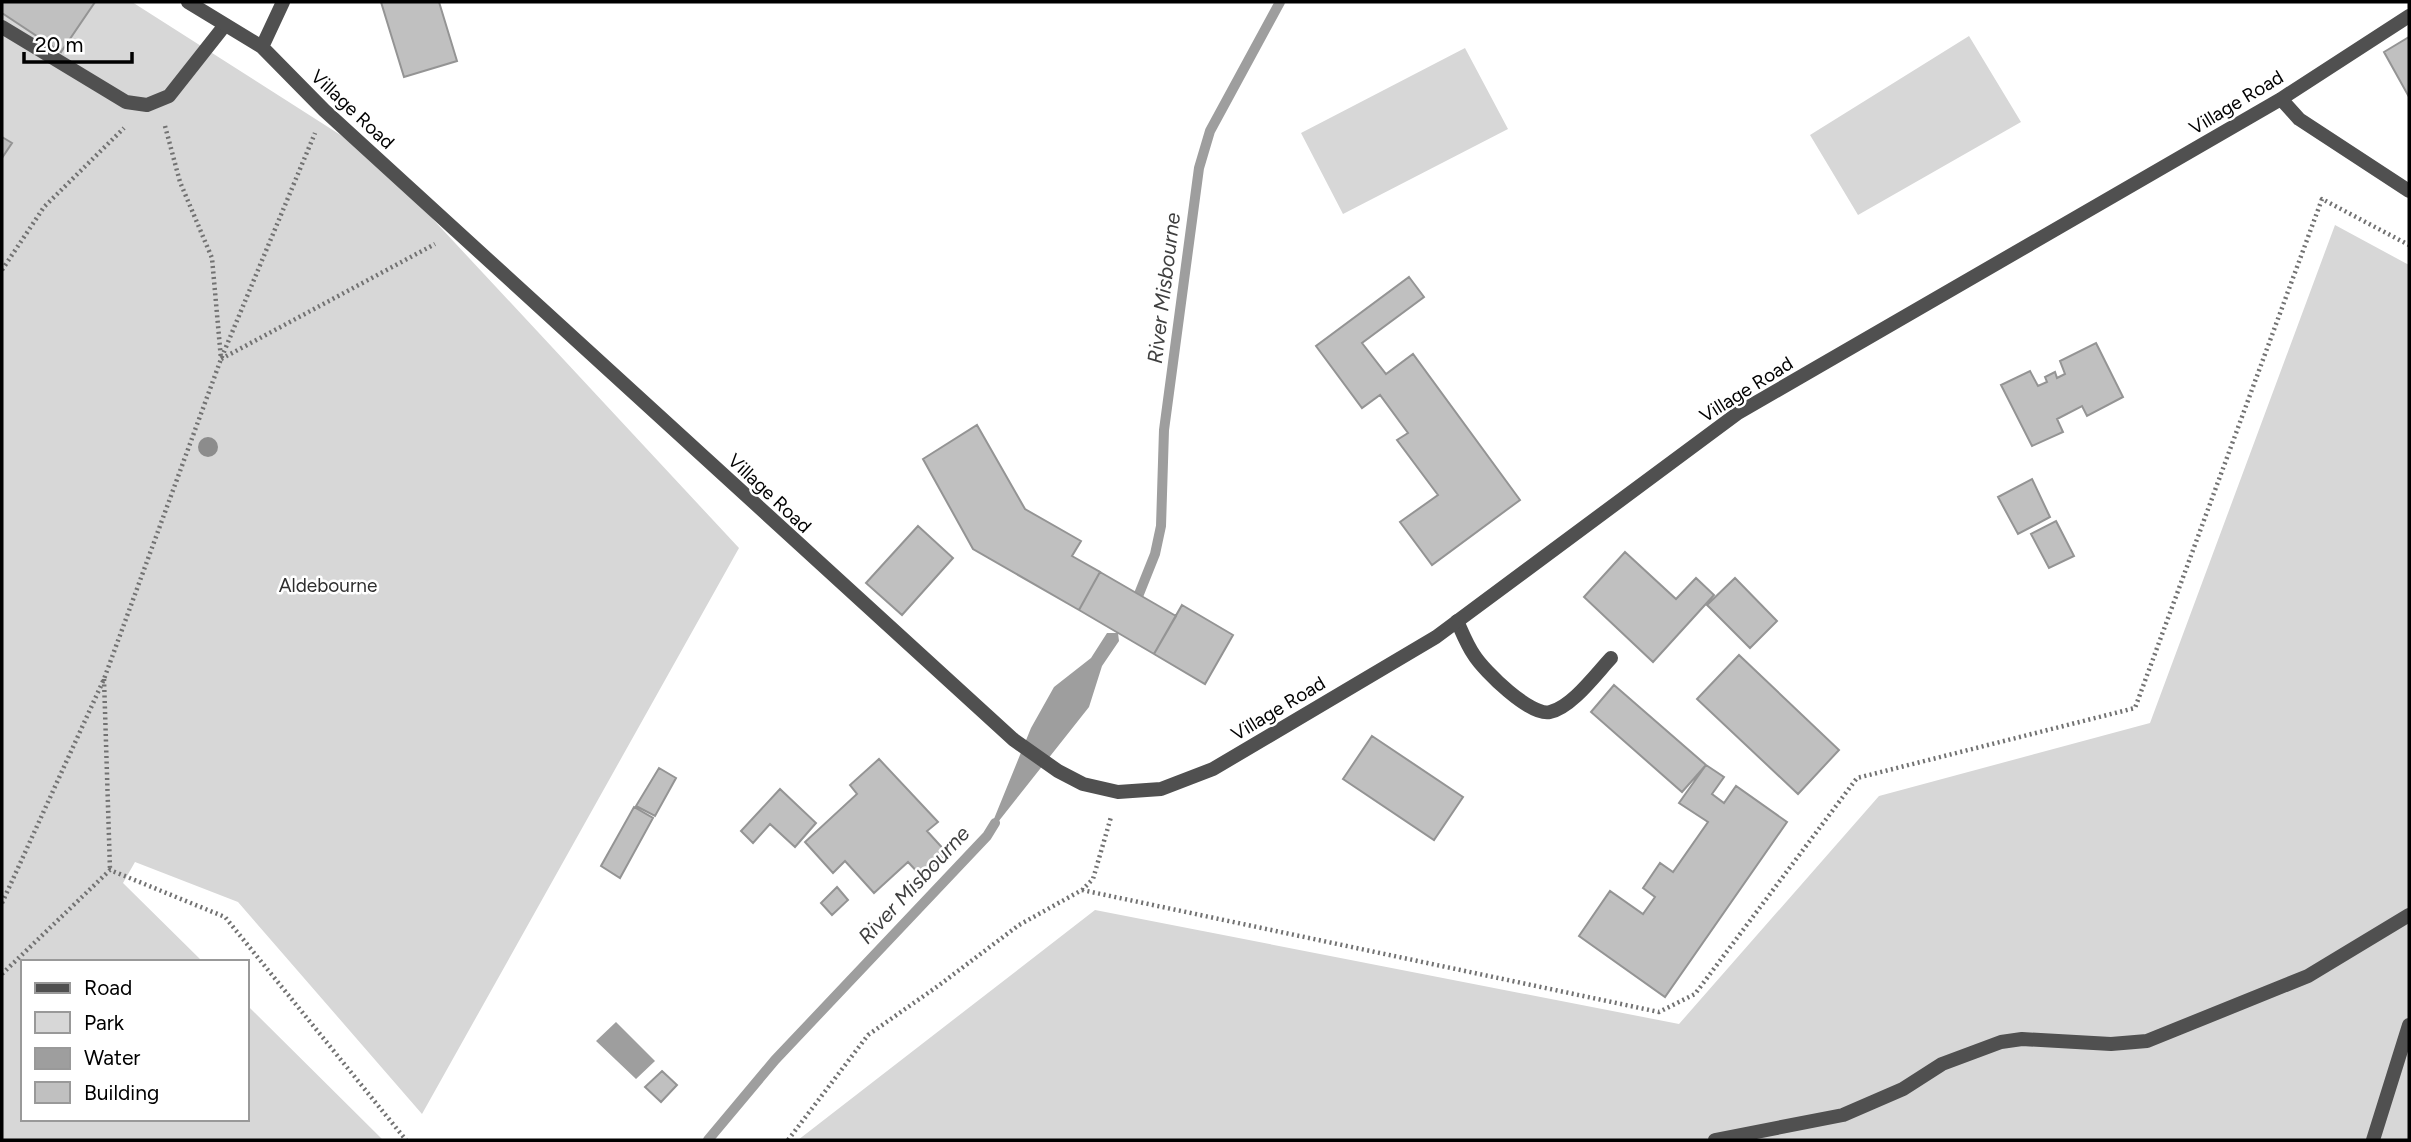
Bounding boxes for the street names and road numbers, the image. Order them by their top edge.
street label: Village Road [306,65,399,154]
street label: Village Road [2185,65,2287,139]
street label: Village Road [1695,352,1797,427]
street label: Village Road [723,449,816,538]
street label: Village Road [1227,671,1329,745]

